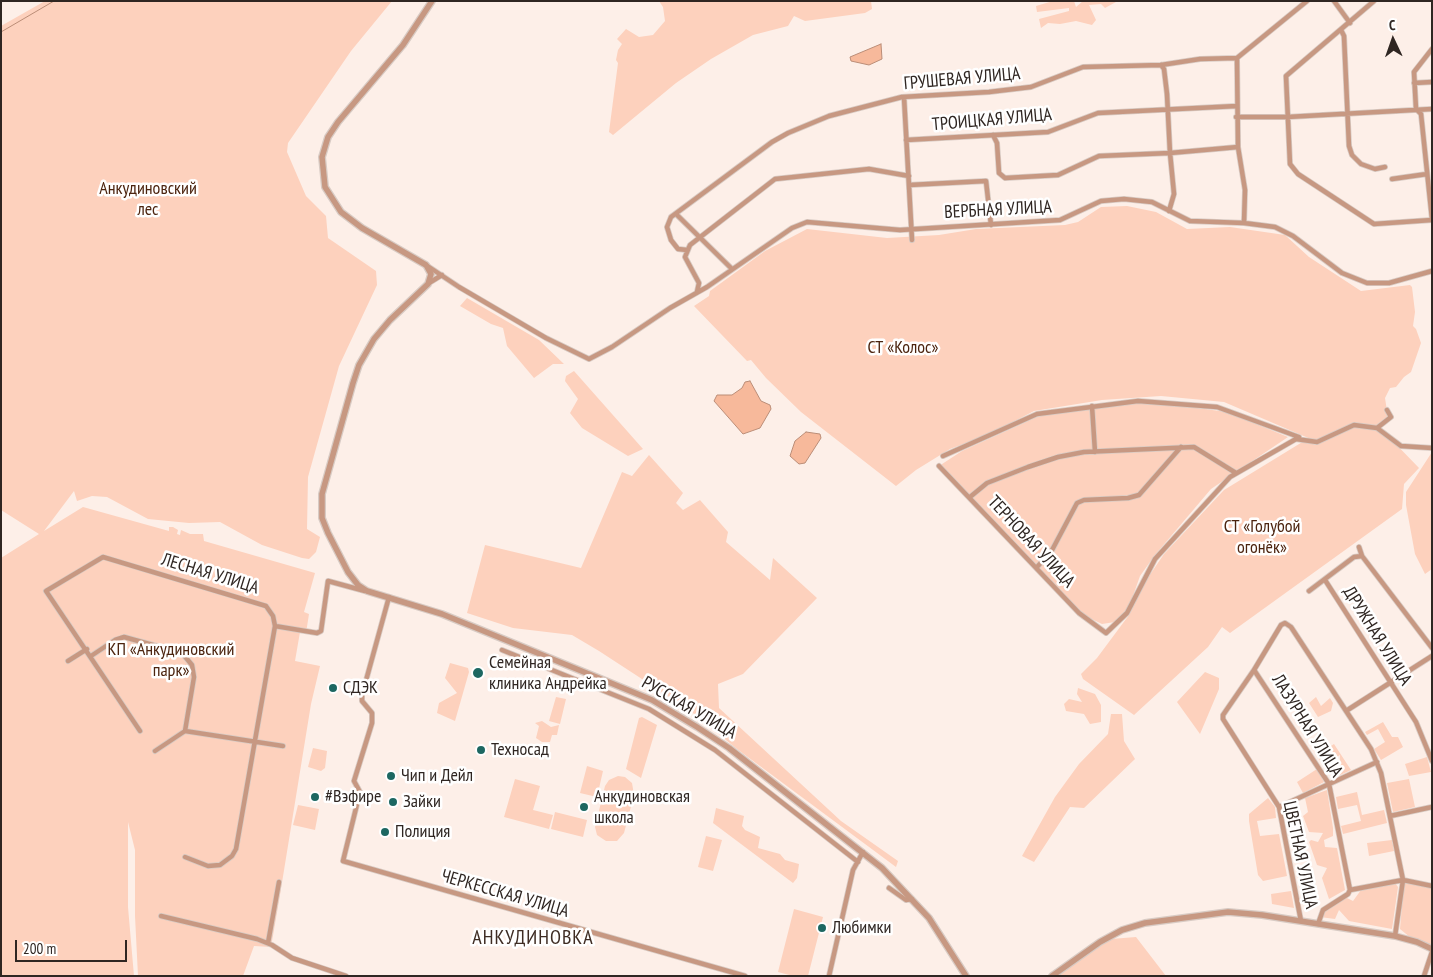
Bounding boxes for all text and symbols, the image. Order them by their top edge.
north arrow [1368,15,1418,65]
text: С [1389,16,1396,34]
street label: ГРУШЕВАЯ УЛИЦА [903,63,1021,95]
street label: ТРОИЦКАЯ УЛИЦА [931,104,1053,136]
park label: Анкудиновский лес [99,178,197,220]
street label: ВЕРБНАЯ УЛИЦА [944,196,1052,224]
park label: СТ «Колос» [868,337,938,359]
street label: ТЕРНОВАЯ УЛИЦА [983,492,1079,592]
park label: СТ «Голубой огонёк» [1224,516,1300,558]
street label: ЛЕСНАЯ УЛИЦА [159,549,261,599]
street label: ДРУЖНАЯ УЛИЦА [1338,582,1416,690]
park label: КП «Анкудиновский парк» [108,639,234,682]
place label: Семейная клиника Андрейка [489,652,607,694]
marker: Семейная клиника Андрейка [471,666,485,680]
street label: ЛАЗУРНАЯ УЛИЦА [1267,671,1347,781]
street label: РУССКАЯ УЛИЦА [638,672,740,744]
place label: СДЭК [343,677,378,699]
marker: СДЭК [327,682,339,694]
place label: Техносад [491,739,549,761]
marker: Техносад [475,744,487,756]
place label: Чип и Дейл [401,765,473,787]
marker: Чип и Дейл [385,770,397,782]
place label: #Вэфире [325,786,381,808]
place label: Анкудиновская школа [594,786,690,829]
marker: #Вэфире [309,791,321,803]
place label: Зайки [403,791,441,813]
marker: Зайки [387,796,399,808]
street label: ЦВЕТНАЯ УЛИЦА [1278,799,1322,911]
marker: Анкудиновская школа [578,801,590,813]
place label: Полиция [395,821,450,843]
marker: Полиция [379,826,391,838]
street label: ЧЕРКЕССКАЯ УЛИЦА [439,865,571,923]
place label: Любимки [832,917,891,939]
marker: Любимки [816,922,828,934]
district label: АНКУДИНОВКА [471,926,595,950]
scale bar [18,930,130,962]
text: 200 m [23,939,56,958]

